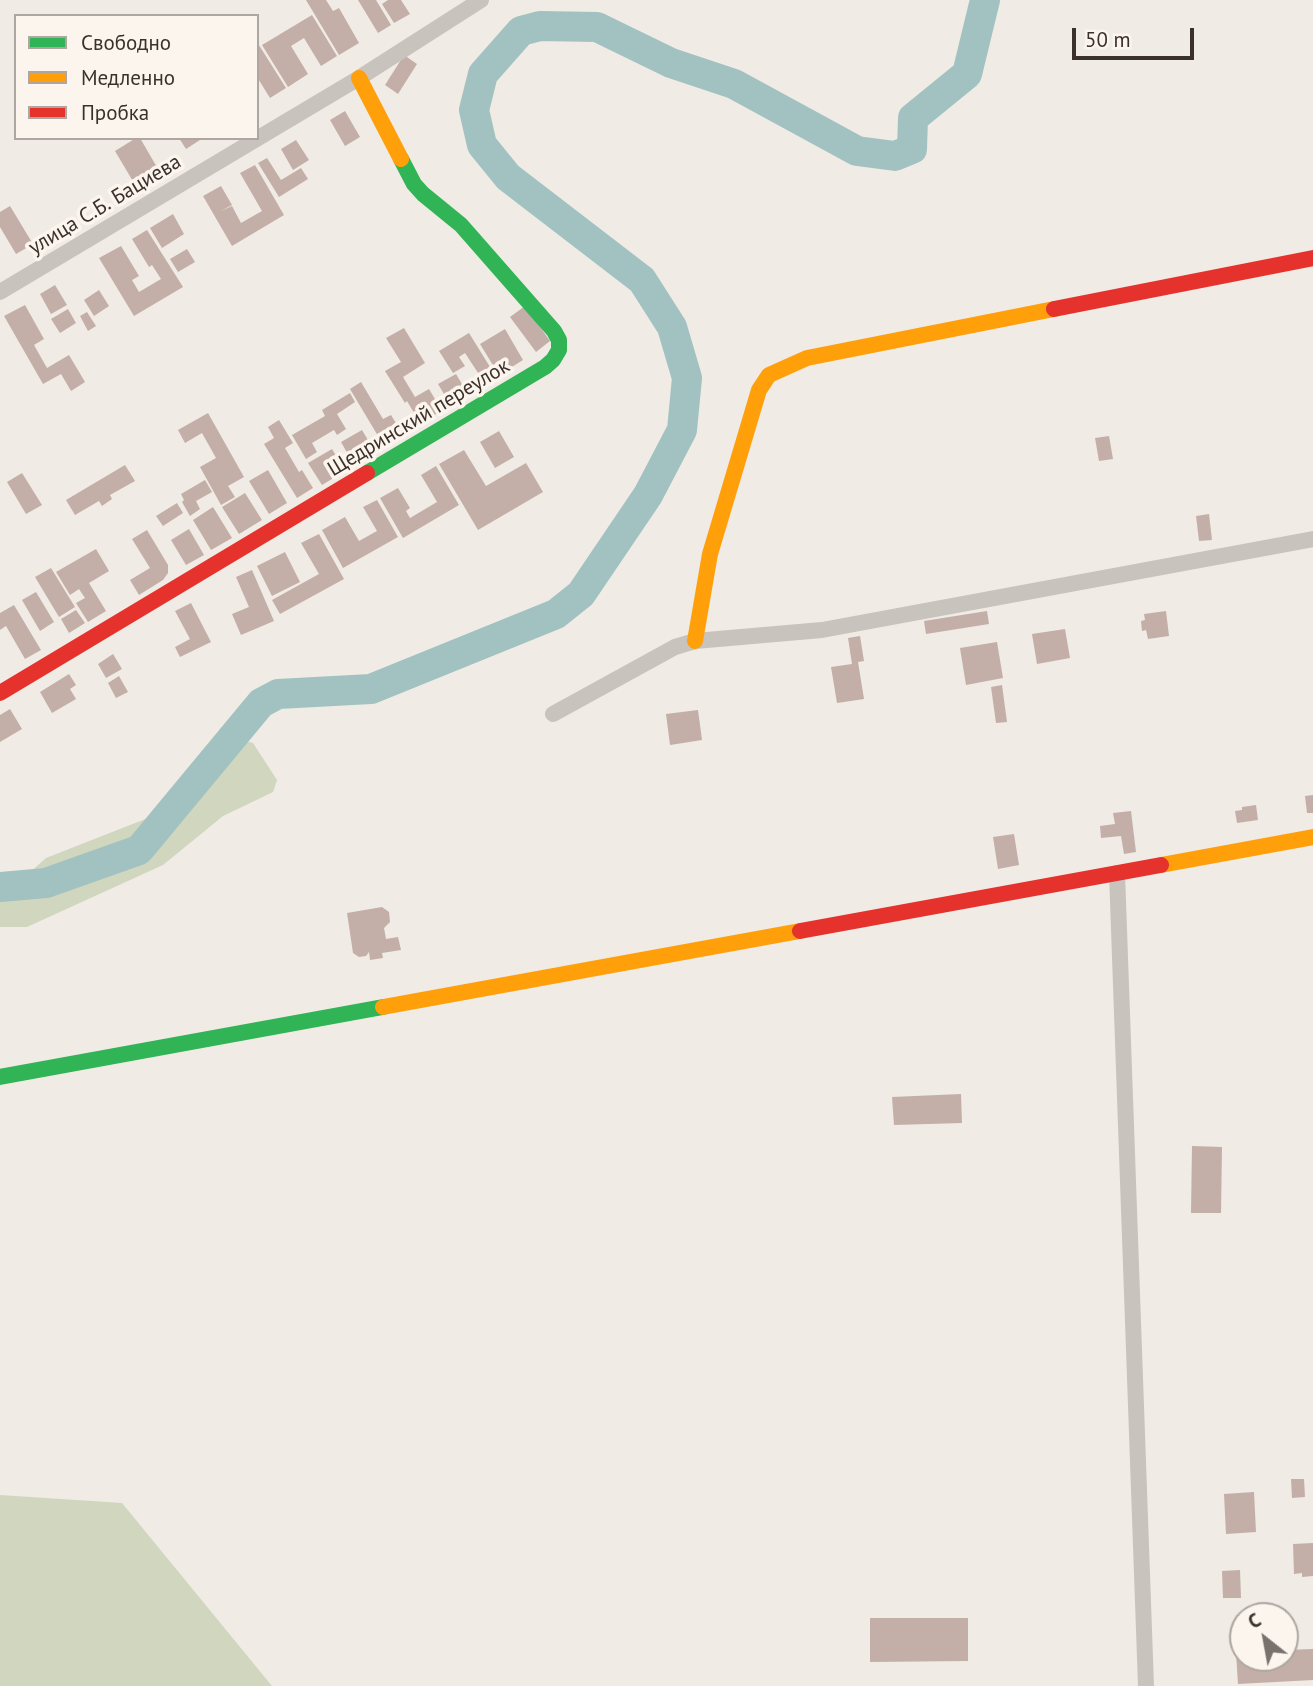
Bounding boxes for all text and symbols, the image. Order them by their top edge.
legend [14,14,259,140]
scale bar [1075,14,1198,58]
text: 50 m [1085,26,1131,53]
text: Свободно [81,29,171,56]
text: Медленно [81,64,175,91]
text: Пробка [81,99,149,126]
street label: улица С.Б. Бациева [24,149,186,261]
street label: Щедринский переулок [324,354,514,482]
north arrow [1229,1602,1299,1672]
text: С [1243,1608,1265,1634]

